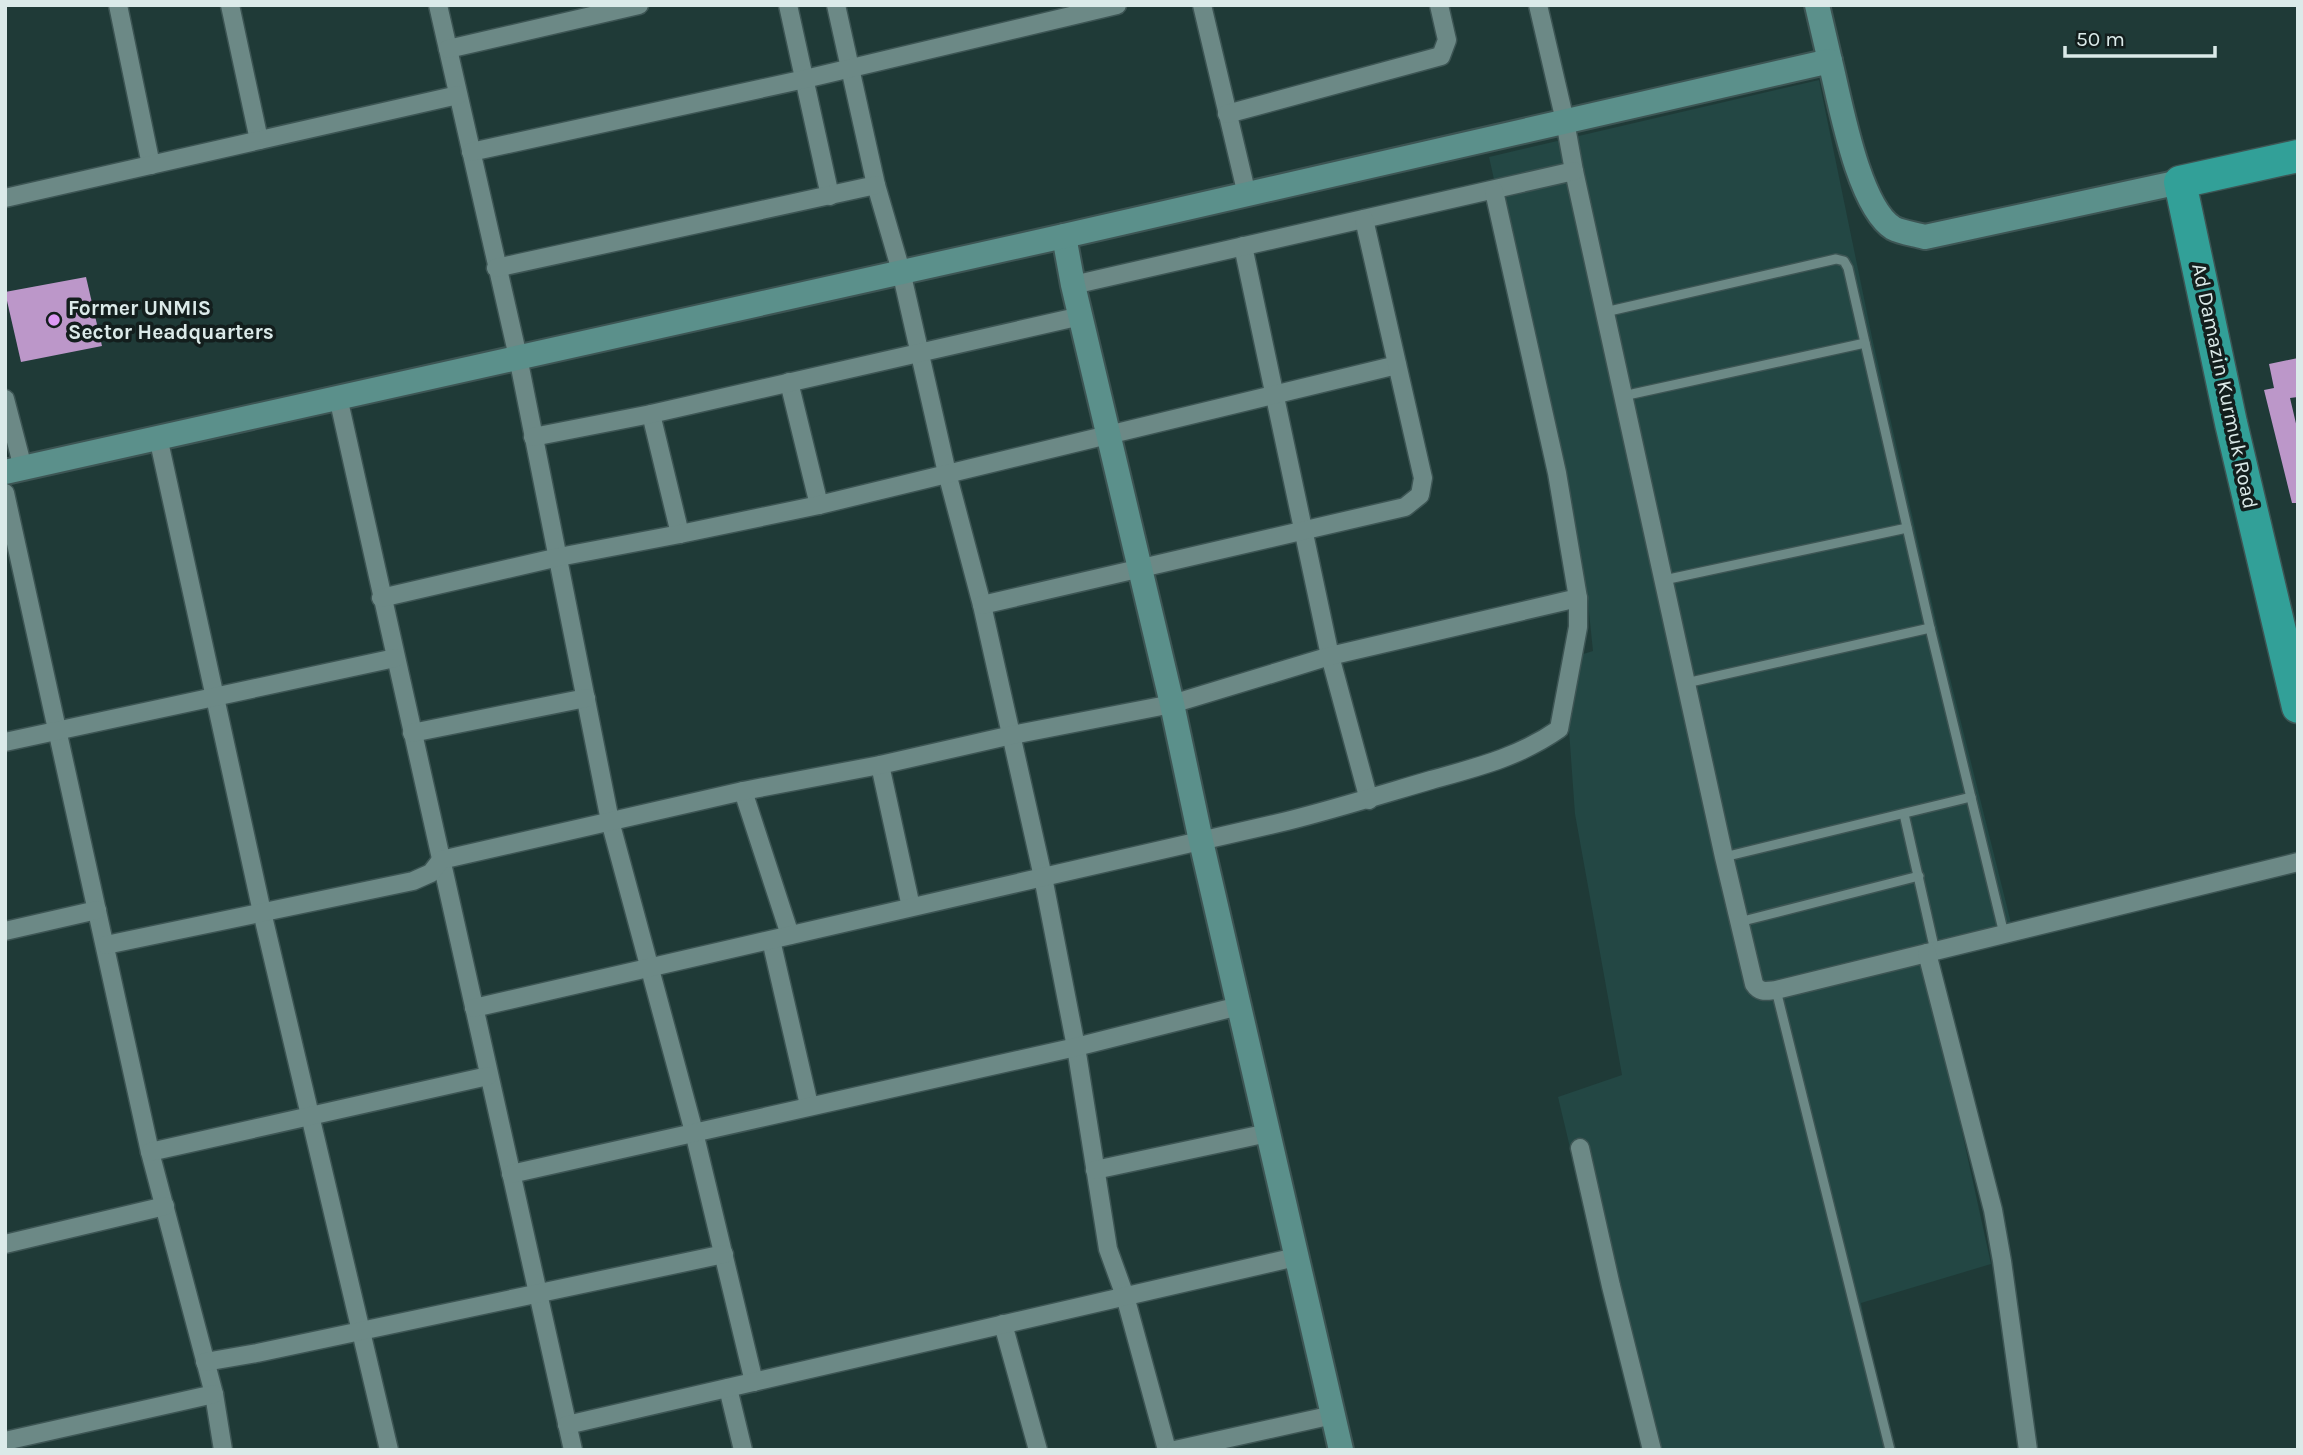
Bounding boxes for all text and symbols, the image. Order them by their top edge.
scale bar [2065,14,2216,58]
text: 50 m [2076,27,2125,51]
street label: Ad Damazin Kurmuk Road [2187,261,2263,511]
place label: Former UNMIS Sector Headquarters [68,296,274,345]
marker: Former UNMIS Sector Headquarters [46,312,62,328]

